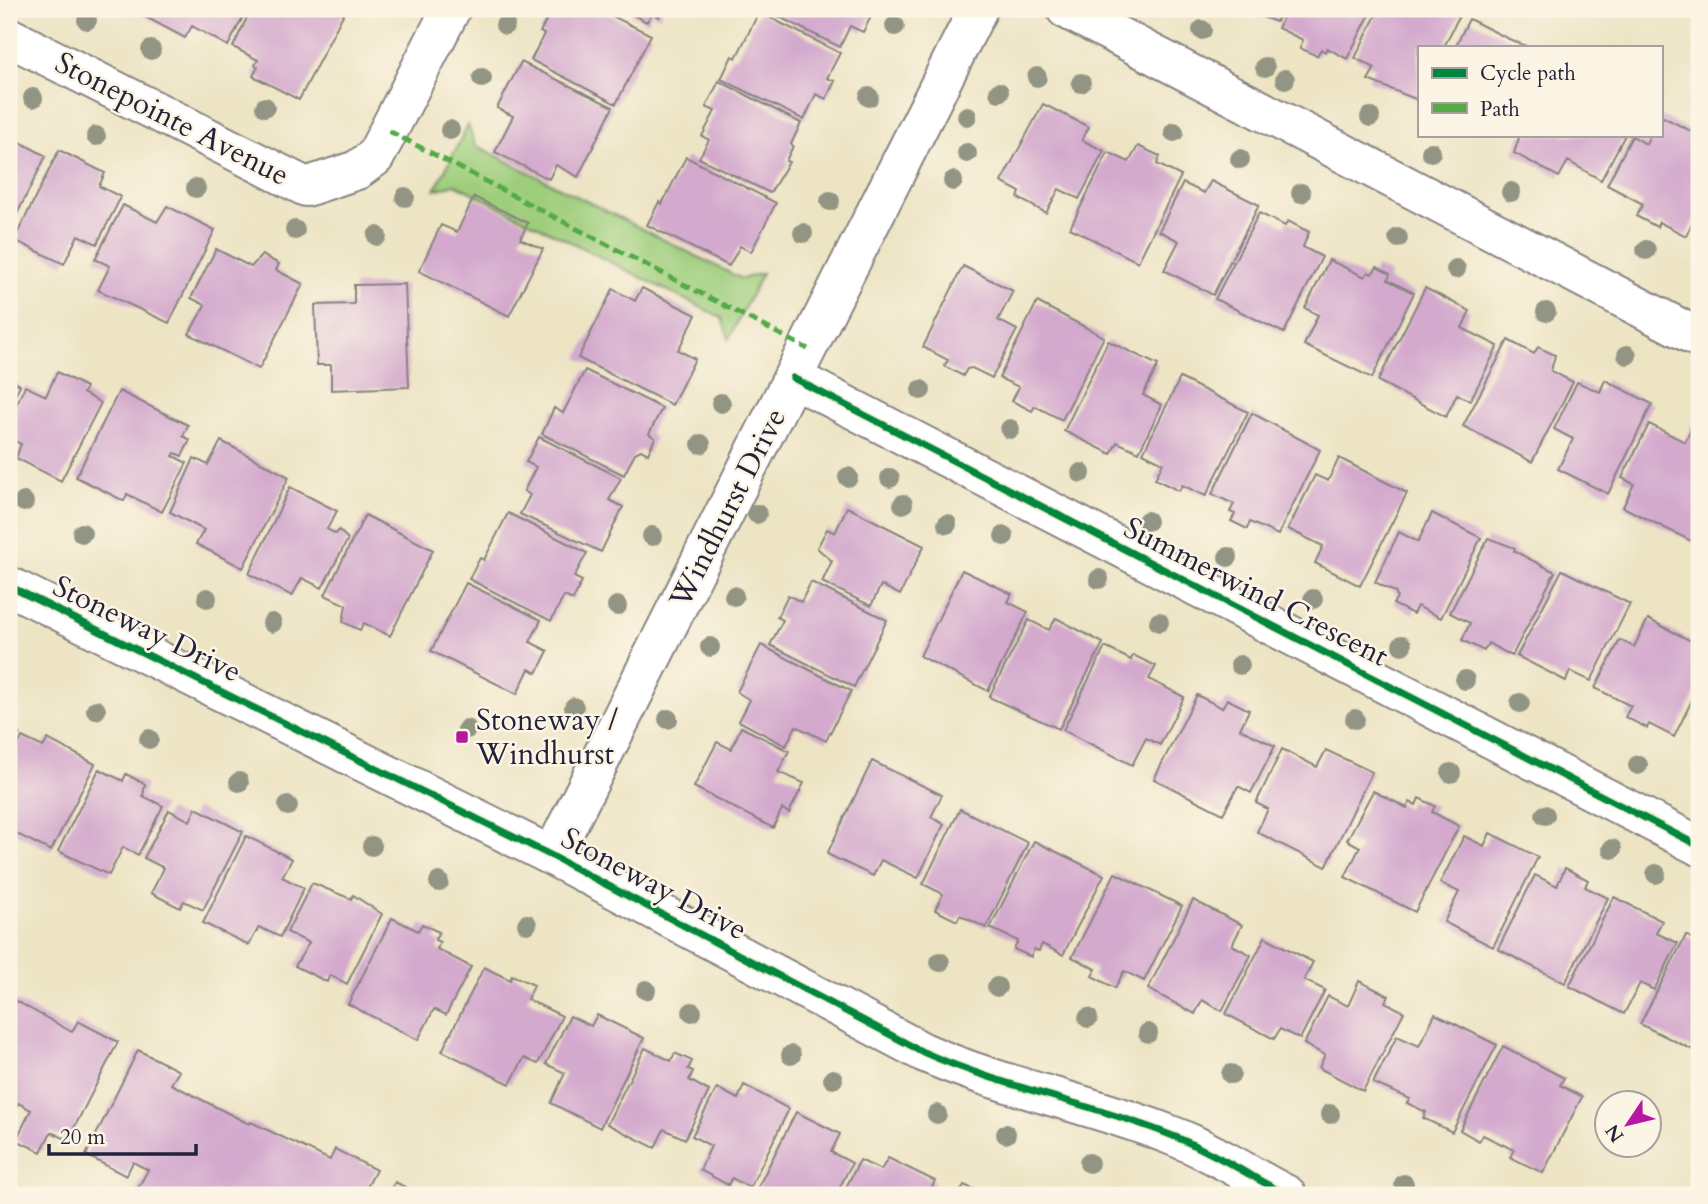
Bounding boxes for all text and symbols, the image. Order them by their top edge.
street label: Stonepointe Avenue [48,42,296,196]
legend [1418,46,1662,136]
text: Cycle path [1480,59,1576,88]
text: Path [1480,95,1520,124]
street label: Windhurst Drive [660,401,796,616]
street label: Summerwind Crescent [1117,508,1396,677]
street label: Stoneway Drive [46,566,248,692]
place label: Stoneway / Windhurst [475,700,618,775]
marker: Stoneway / Windhurst [454,729,470,745]
street label: Stoneway Drive [554,818,754,950]
north arrow [1592,1088,1662,1158]
scale bar [49,1113,196,1157]
text: N [1599,1119,1630,1147]
text: 20 m [60,1123,105,1152]

